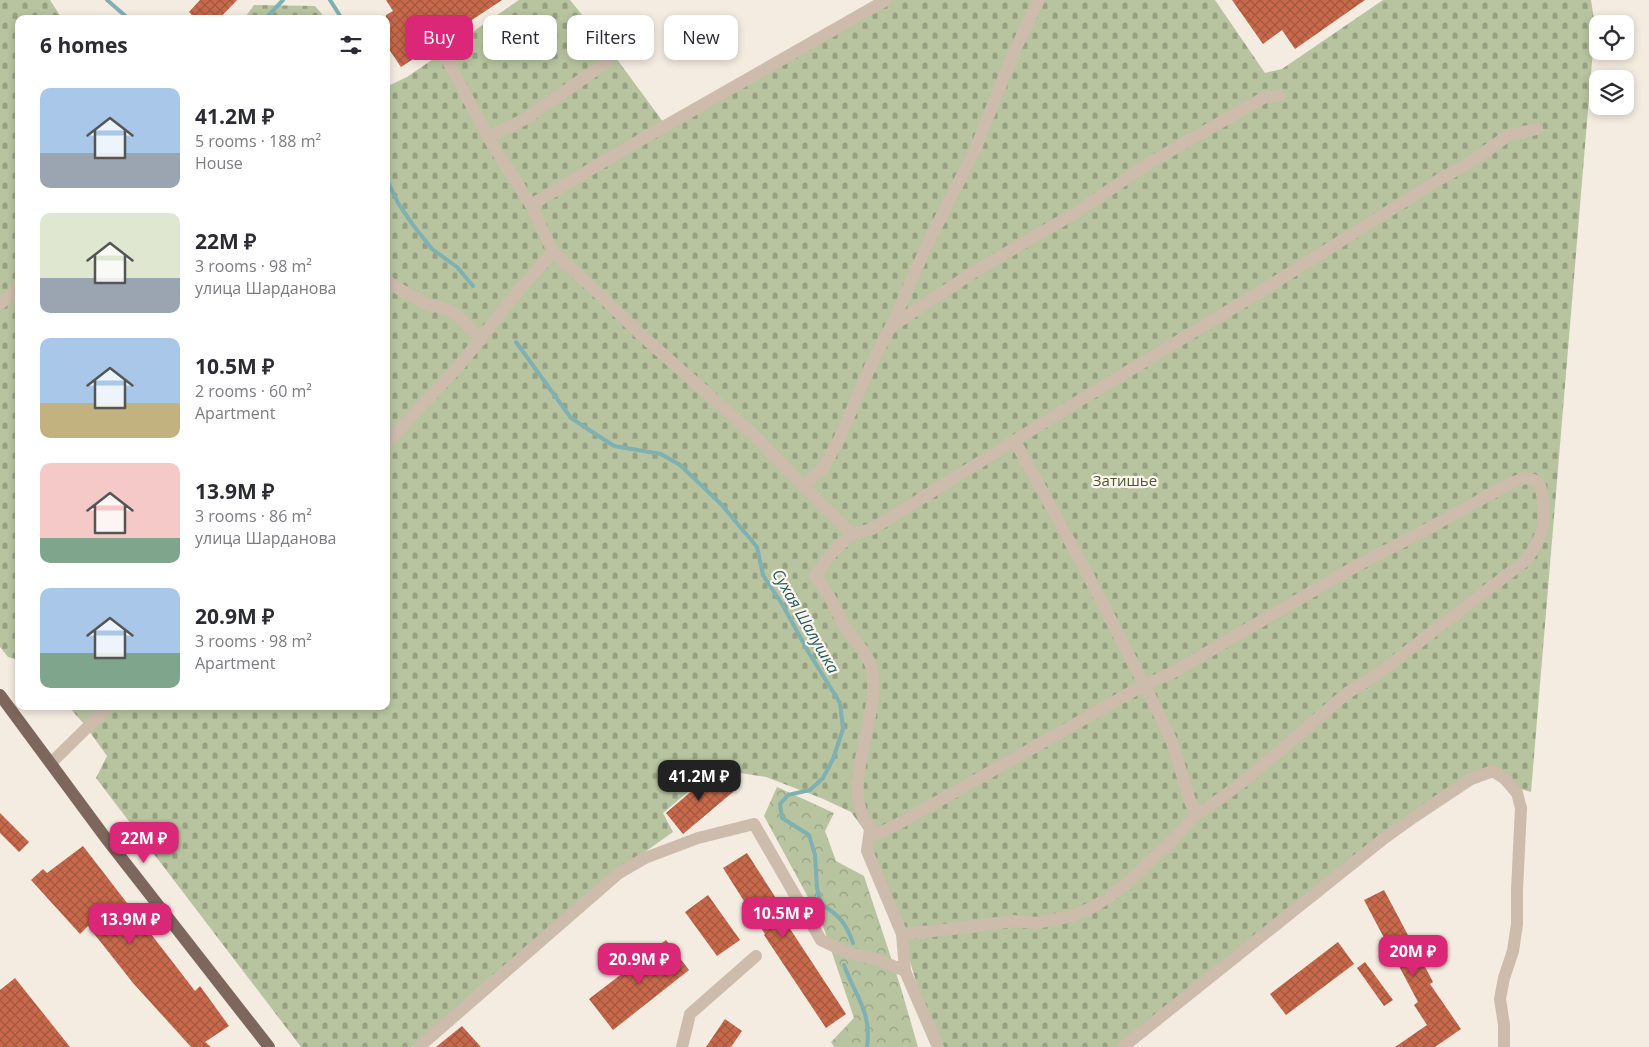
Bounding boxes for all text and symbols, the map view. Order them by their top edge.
chip: Buy [405,15,473,60]
chip: Rent [483,15,557,60]
chip: Filters [567,15,654,60]
chip: New [664,15,738,60]
map controls [1589,15,1634,115]
button: locate [1589,15,1634,60]
text: 6 homes [40,31,128,59]
icon: filters [337,31,365,59]
button: layers [1589,70,1634,115]
text: 41.2M ₽ [195,102,275,130]
icon: home [80,108,140,168]
text: 5 rooms · 188 m² [195,130,321,152]
text: House [195,152,243,174]
text: 22M ₽ [195,227,257,255]
icon: home [80,233,140,293]
text: 3 rooms · 98 m² [195,255,312,277]
text: улица Шарданова [195,277,337,299]
text: 10.5M ₽ [195,352,275,380]
icon: home [80,358,140,418]
text: 2 rooms · 60 m² [195,380,312,402]
text: Apartment [195,402,275,424]
park label: Затишье [1093,470,1157,490]
text: 13.9M ₽ [195,477,275,505]
icon: home [80,483,140,543]
text: 3 rooms · 86 m² [195,505,312,527]
text: улица Шарданова [195,527,337,549]
water label: Сухая Шалушка [767,565,845,677]
text: 20.9M ₽ [195,602,275,630]
icon: home [80,608,140,668]
text: 3 rooms · 98 m² [195,630,312,652]
text: Apartment [195,652,275,674]
pin: 41.2M ₽ [653,760,745,802]
text: 41.2M ₽ [669,765,729,787]
pin: 22M ₽ [109,822,179,864]
text: 22M ₽ [121,827,167,849]
pin: 10.5M ₽ [737,896,829,939]
pin: 13.9M ₽ [84,902,176,945]
text: 10.5M ₽ [753,902,813,924]
text: 13.9M ₽ [100,908,160,930]
pin: 20M ₽ [1378,934,1448,977]
text: 20M ₽ [1390,940,1436,962]
pin: 20.9M ₽ [593,942,685,985]
text: 20.9M ₽ [609,948,669,970]

